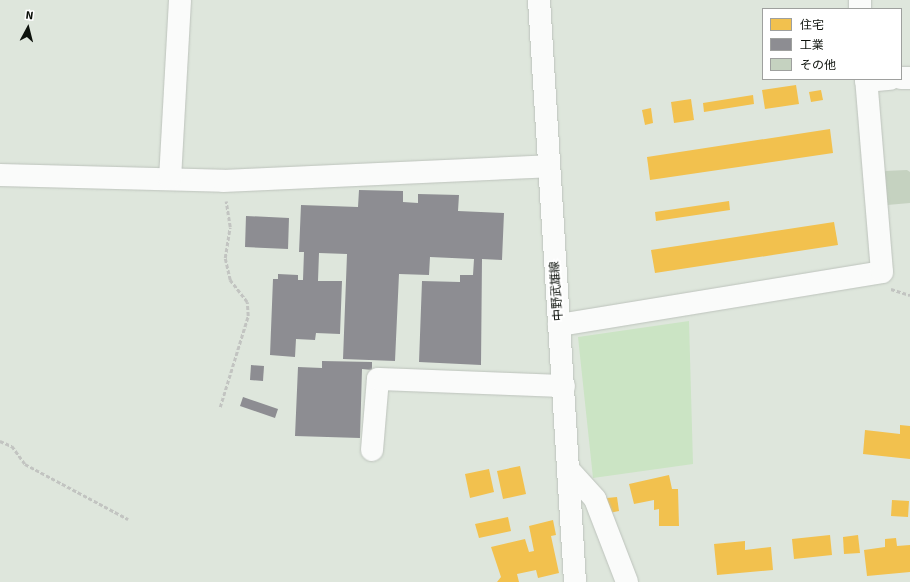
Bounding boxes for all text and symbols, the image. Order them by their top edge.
north arrow [8,8,48,48]
legend [762,8,902,80]
text: N [25,9,34,23]
text: 住宅 [800,18,824,33]
text: 工業 [800,38,824,53]
text: その他 [800,58,836,73]
street label: 中野武雄線 [548,261,566,321]

